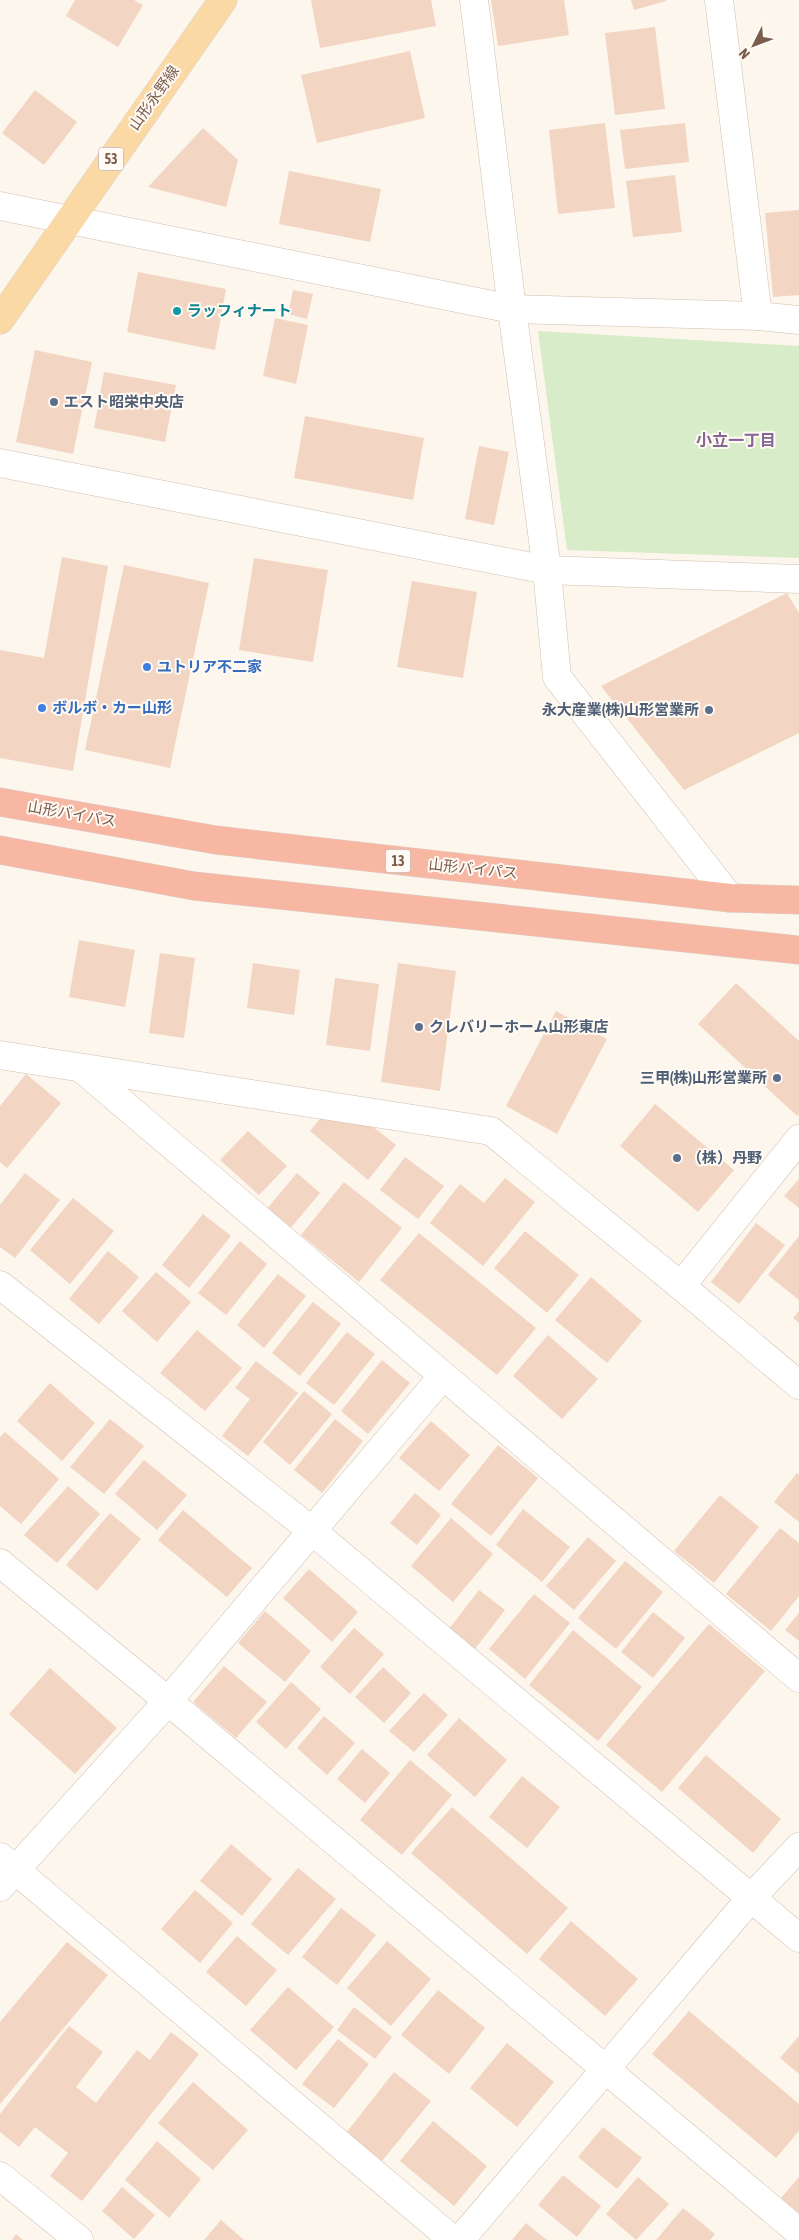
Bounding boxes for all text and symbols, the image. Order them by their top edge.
north arrow [729,20,779,70]
text: N [736,45,753,62]
street label: 山形永野線 [125,62,182,133]
road number: 53 [98,148,124,170]
place label: ラッフィナート [187,302,292,319]
marker: ラッフィナート [171,305,183,317]
place label: エスト昭栄中央店 [64,393,184,410]
marker: エスト昭栄中央店 [48,396,60,408]
district label: 小立一丁目 [696,431,776,449]
place label: ユトリア不二家 [157,658,262,675]
marker: ユトリア不二家 [141,661,153,673]
place label: ボルボ・カー山形 [52,699,172,716]
place label: 永大産業(株)山形営業所 [542,701,699,718]
marker: ボルボ・カー山形 [36,702,48,714]
marker: 永大産業(株)山形営業所 [703,704,715,716]
street label: 山形バイパス [26,797,118,830]
road number: 13 [386,849,410,872]
street label: 山形バイパス [428,855,519,882]
place label: クレバリーホーム山形東店 [429,1018,609,1035]
marker: クレバリーホーム山形東店 [413,1021,425,1033]
place label: 三甲(株)山形営業所 [640,1069,767,1086]
marker: 三甲(株)山形営業所 [771,1072,783,1084]
place label: （株）丹野 [687,1149,762,1166]
marker: （株）丹野 [671,1152,683,1164]

